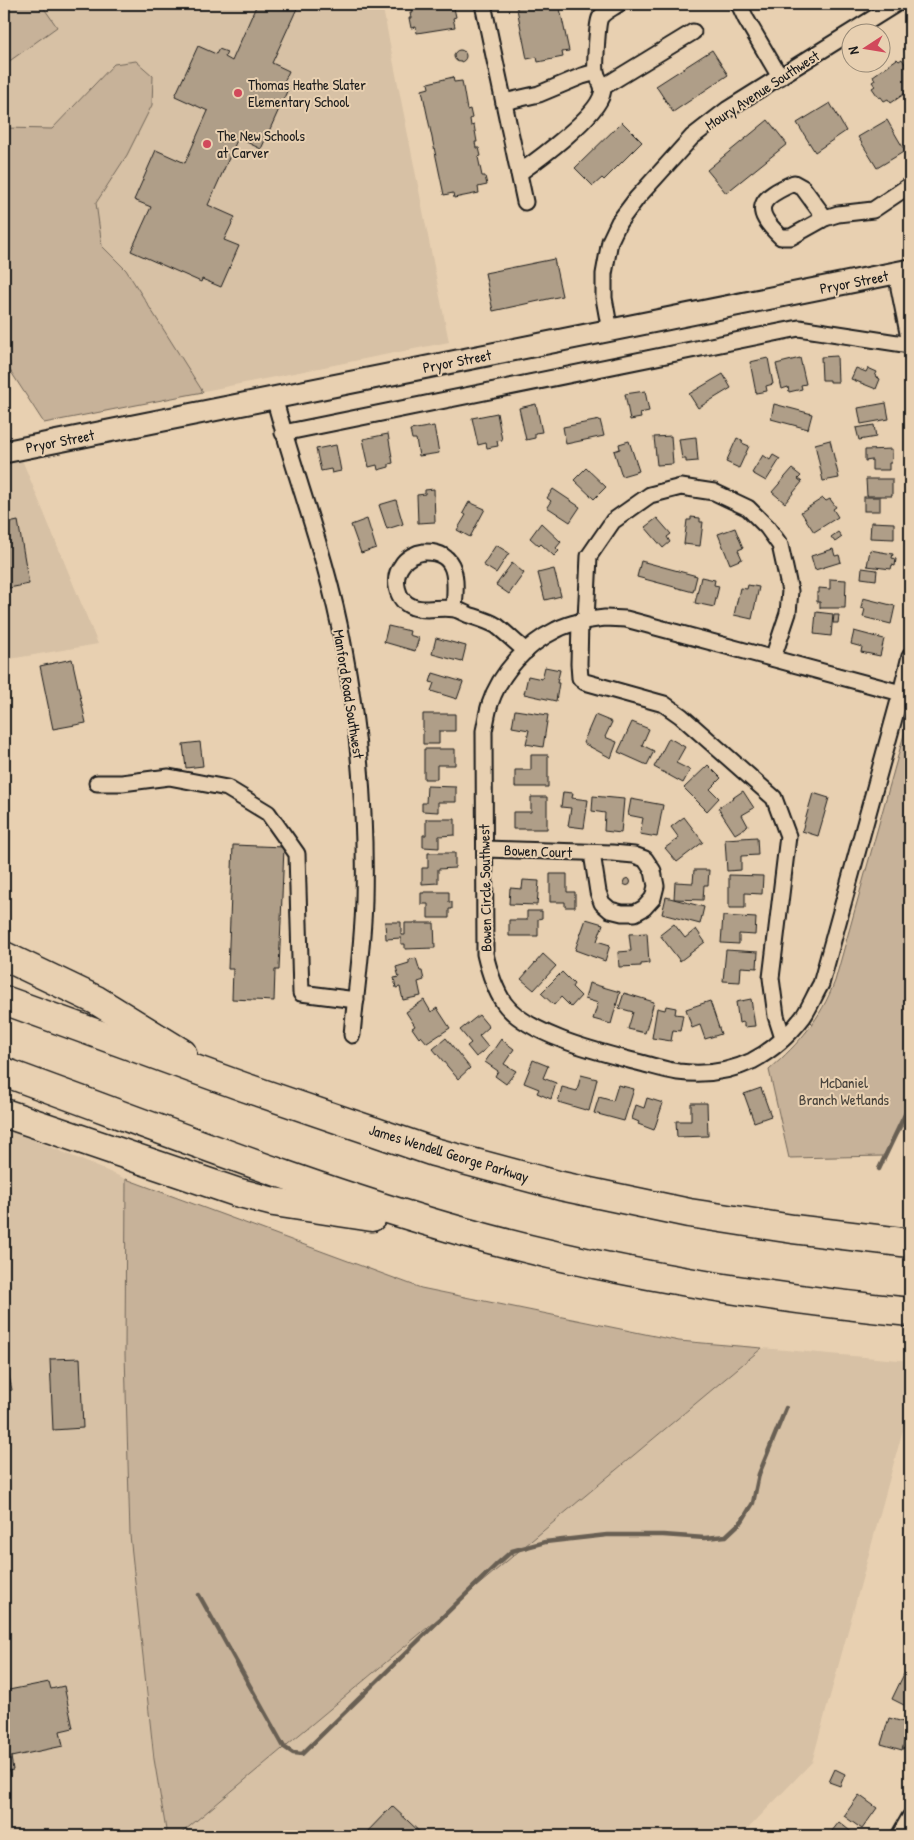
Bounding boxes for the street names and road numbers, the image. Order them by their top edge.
street label: Moury Avenue Southwest [701,45,824,135]
street label: Pryor Street [818,265,891,299]
street label: Pryor Street [421,344,494,378]
street label: Pryor Street [24,424,97,458]
street label: Manford Road Southwest [328,628,370,761]
street label: Bowen Circle Southwest [473,823,497,952]
street label: Bowen Court [504,839,573,863]
street label: James Wendell George Parkway [367,1119,531,1187]

